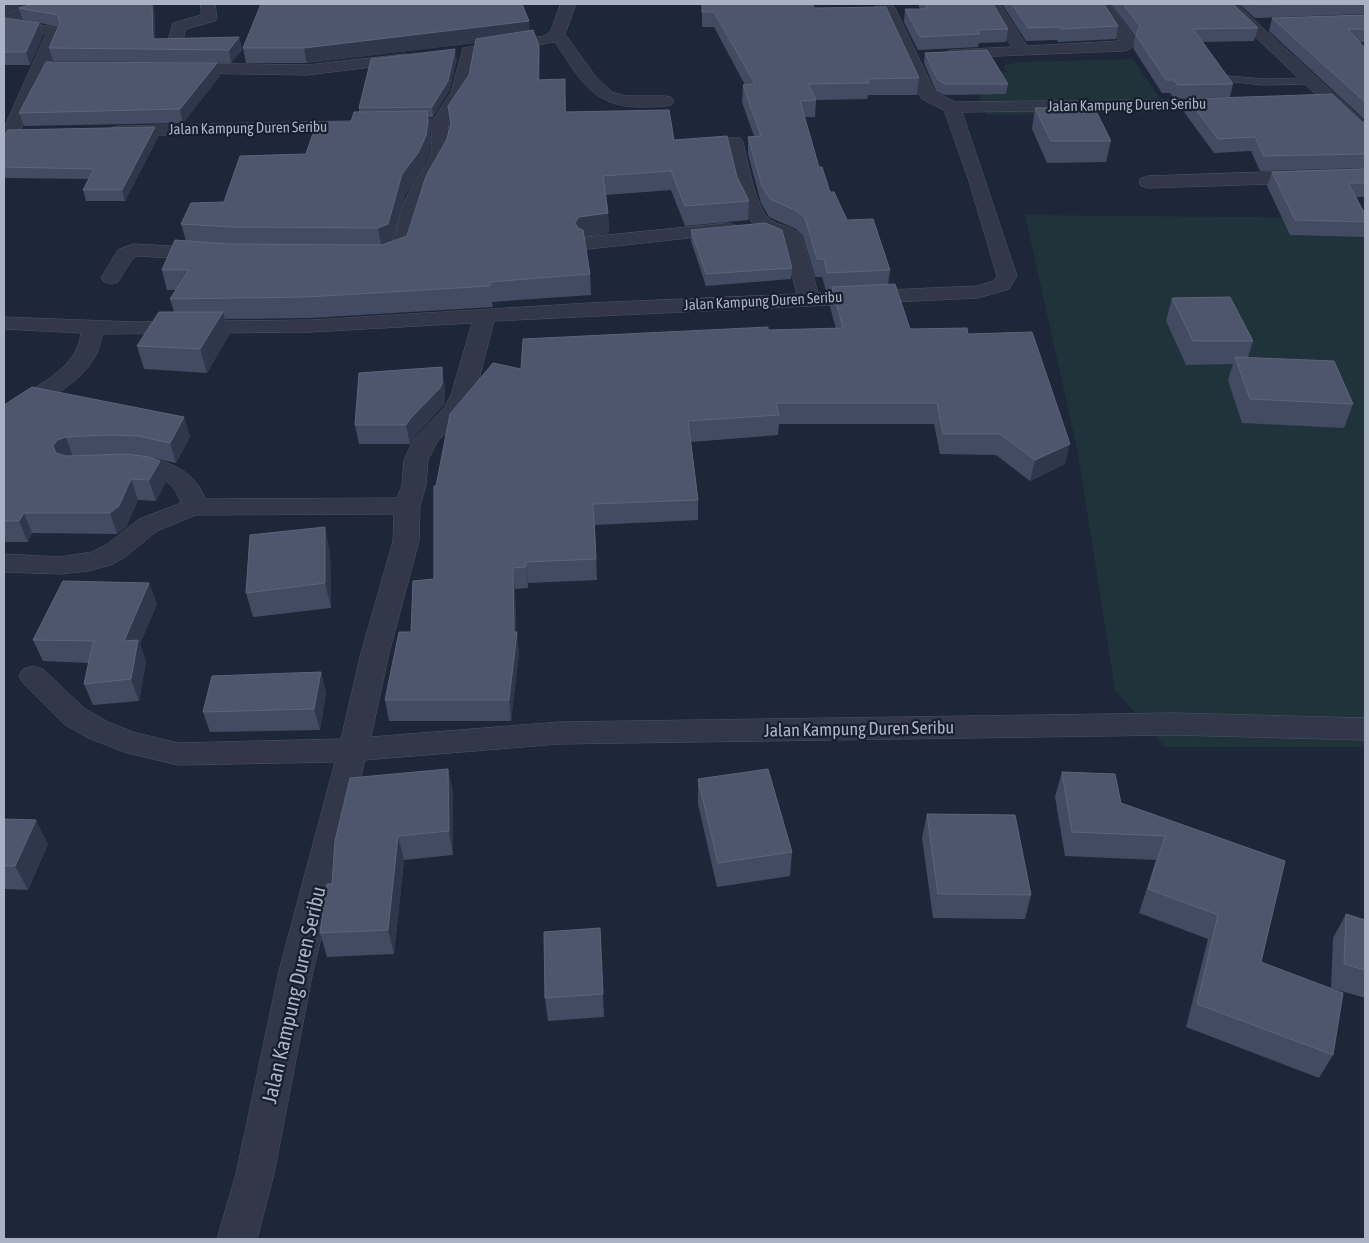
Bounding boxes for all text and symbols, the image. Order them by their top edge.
street label: Jalan Kampung Duren Seribu [1048,95,1206,114]
street label: Jalan Kampung Duren Seribu [169,118,327,137]
street label: Jalan Kampung Duren Seribu [683,288,843,313]
street label: Jalan Kampung Duren Seribu [764,716,954,741]
street label: Jalan Kampung Duren Seribu [256,884,330,1106]

